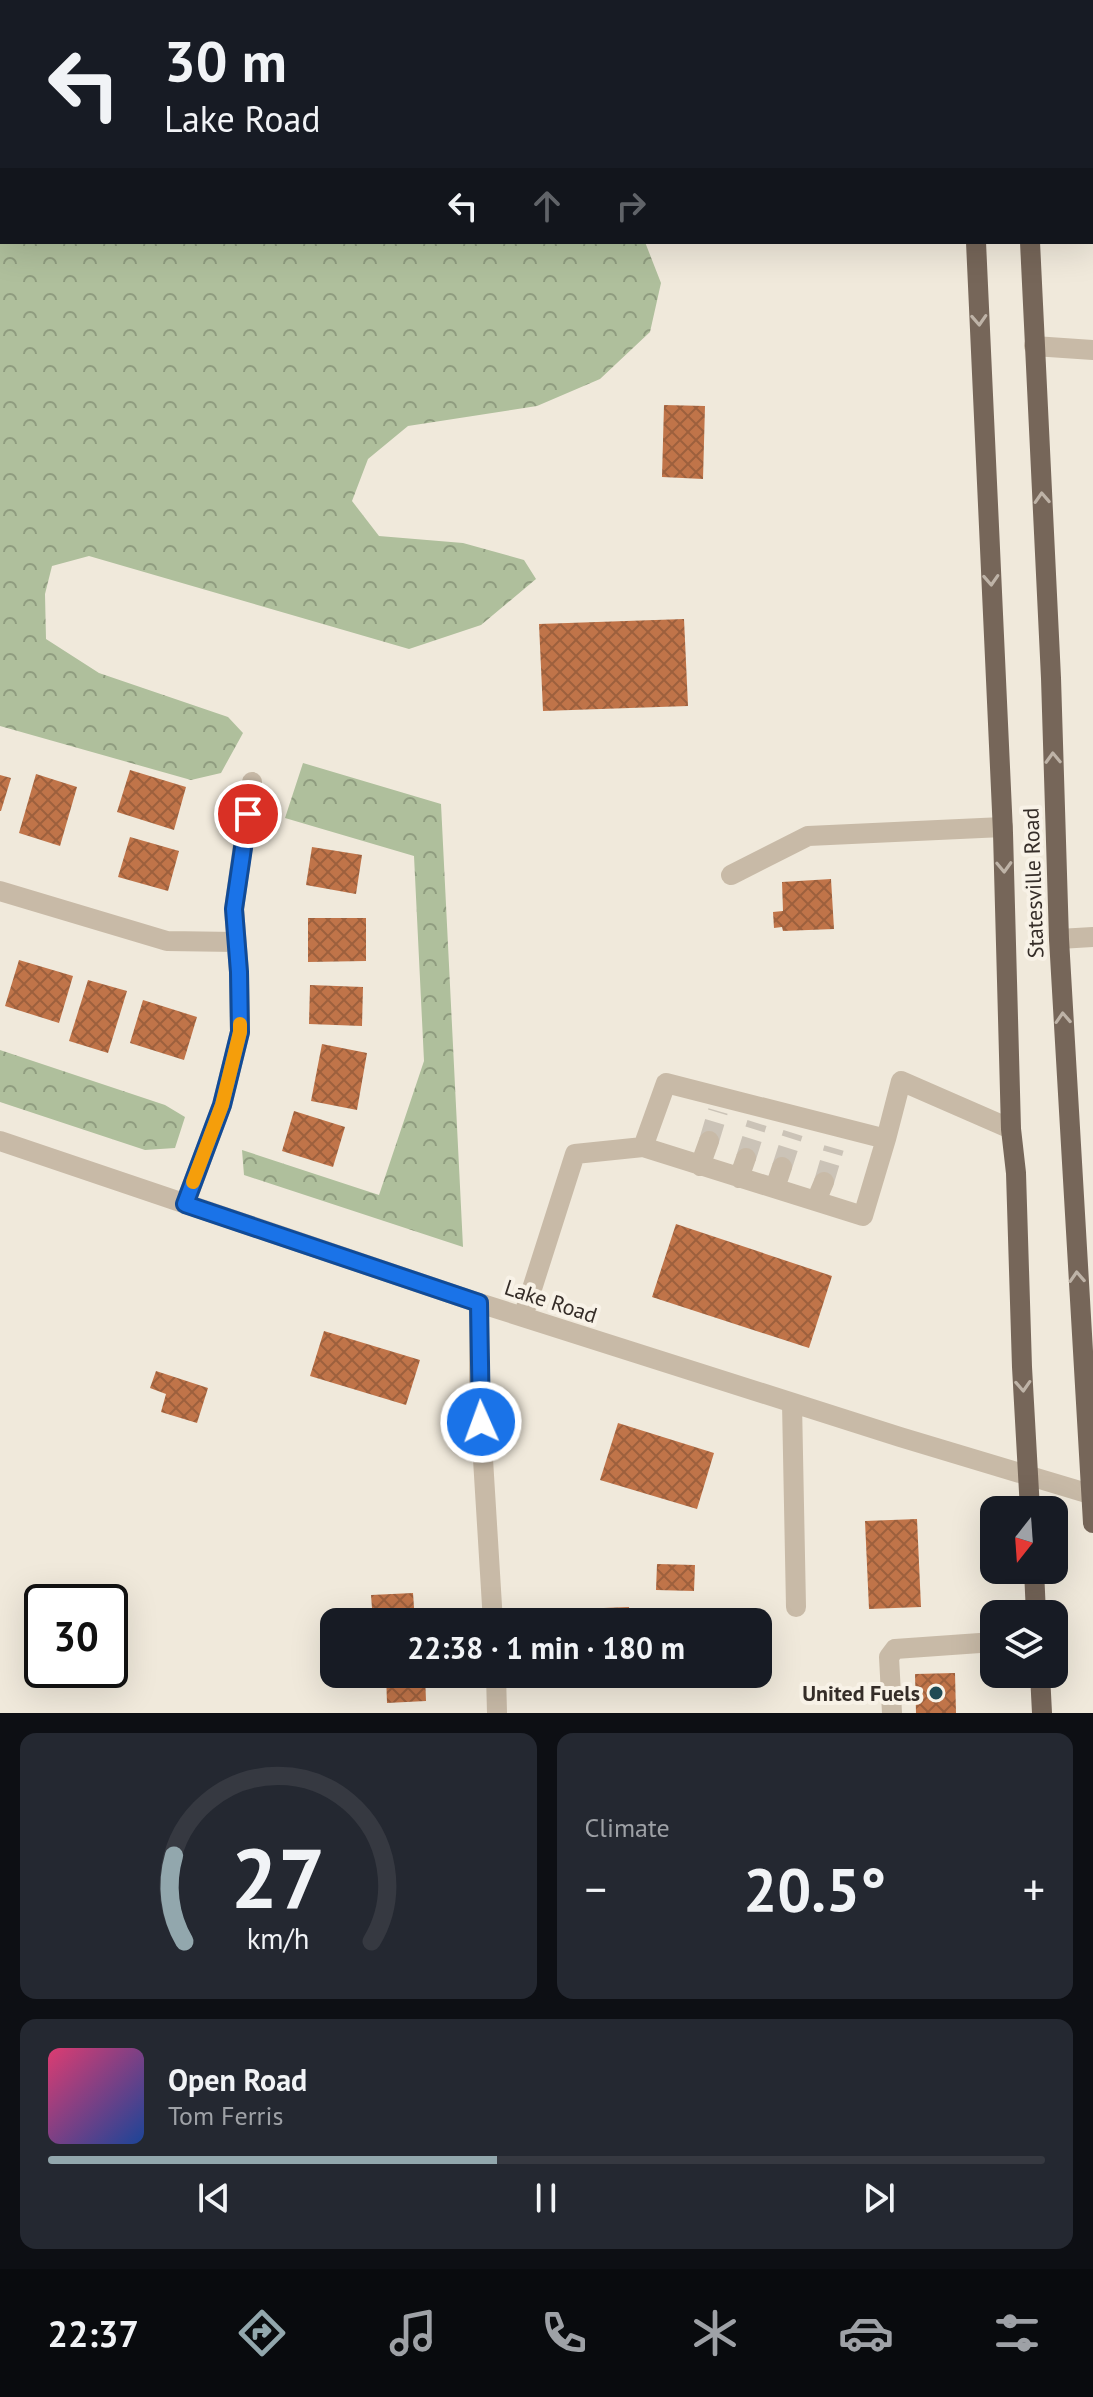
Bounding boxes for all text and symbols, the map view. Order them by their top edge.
text: 30 m [164,25,287,97]
icon: left [32,32,136,136]
text: Lake Road [164,95,321,142]
icon: left [441,184,485,228]
icon: ahead [525,184,569,228]
icon: right [609,184,653,228]
one-way arrow [971,314,988,327]
one-way arrow [1034,491,1051,504]
one-way arrow [983,574,1000,587]
one-way arrow [1045,751,1062,764]
pin [214,780,282,848]
icon: arrive [226,792,270,836]
street label: Statesville Road [1016,807,1050,959]
one-way arrow [995,861,1013,874]
one-way arrow [1055,1011,1072,1024]
one-way arrow [1069,1270,1086,1283]
street label: Lake Road [501,1273,601,1329]
position arrow [439,1380,523,1464]
one-way arrow [1014,1380,1031,1393]
north arrow [980,1496,1068,1584]
map controls [980,1496,1068,1688]
speed limit sign: 30 [24,1584,128,1688]
button: layers [980,1600,1068,1688]
text: 22:38 · 1 min · 180 m [407,1628,685,1667]
place label: United Fuels [802,1679,920,1707]
marker: United Fuels [927,1684,945,1702]
text: Climate [585,1811,670,1844]
text: 27 [231,1823,325,1931]
text: 20.5° [743,1850,886,1928]
text: − [585,1860,607,1917]
text: + [1023,1860,1045,1917]
text: km/h [247,1920,310,1957]
text: Open Road [168,2060,307,2099]
text: Tom Ferris [168,2099,283,2132]
icon: previous [192,2176,236,2220]
icon: pause [524,2176,568,2220]
icon: next [857,2176,901,2220]
icon: directions [234,2305,290,2361]
icon: music [385,2305,441,2361]
icon: phone [536,2305,592,2361]
icon: climate [687,2305,743,2361]
icon: car [838,2305,894,2361]
icon: filters [989,2305,1045,2361]
text: 22:37 [48,2310,139,2357]

